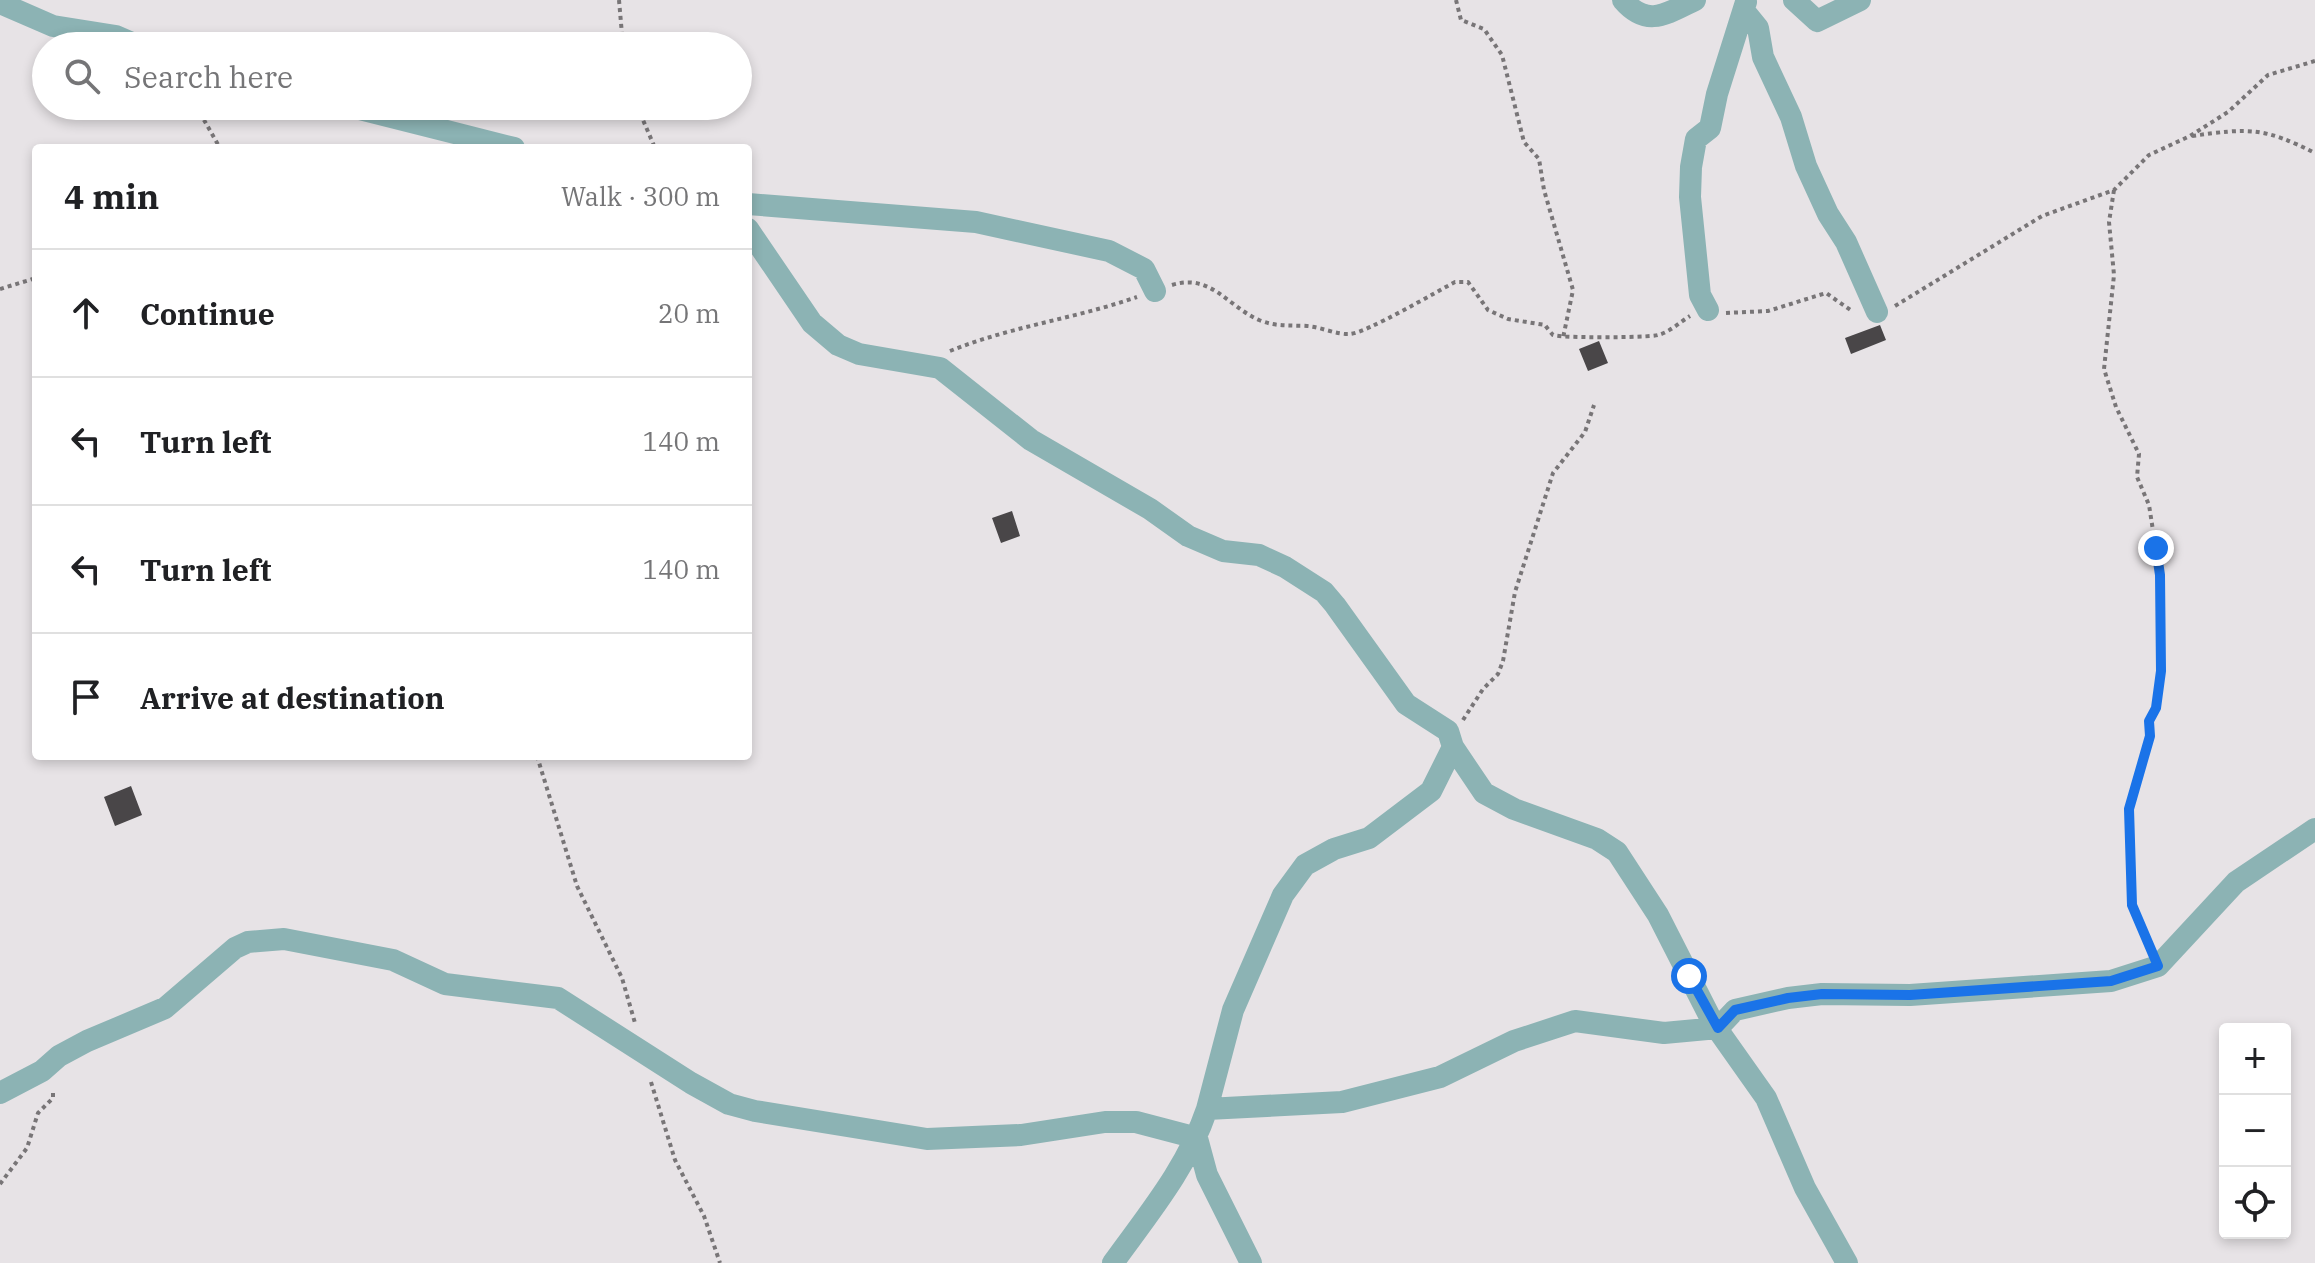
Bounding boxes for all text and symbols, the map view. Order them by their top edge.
search box [32,32,752,120]
icon: search [60,54,104,98]
text: Search here [124,57,293,96]
text: 4 min [64,174,159,218]
text: Walk · 300 m [561,179,720,213]
icon: ahead [64,291,108,335]
text: Continue [140,294,275,333]
text: 20 m [658,296,720,330]
icon: left [64,419,108,463]
text: Turn left [140,422,272,461]
text: 140 m [642,424,720,458]
route end [2138,530,2174,566]
icon: left [64,547,108,591]
text: Turn left [140,550,272,589]
text: 140 m [642,552,720,586]
icon: arrive [64,675,108,719]
text: Arrive at destination [140,678,445,717]
route start [1671,958,1707,994]
map controls [2219,1023,2291,1239]
button: + [2219,1023,2291,1095]
button: − [2219,1095,2291,1167]
button: locate [2219,1167,2291,1239]

